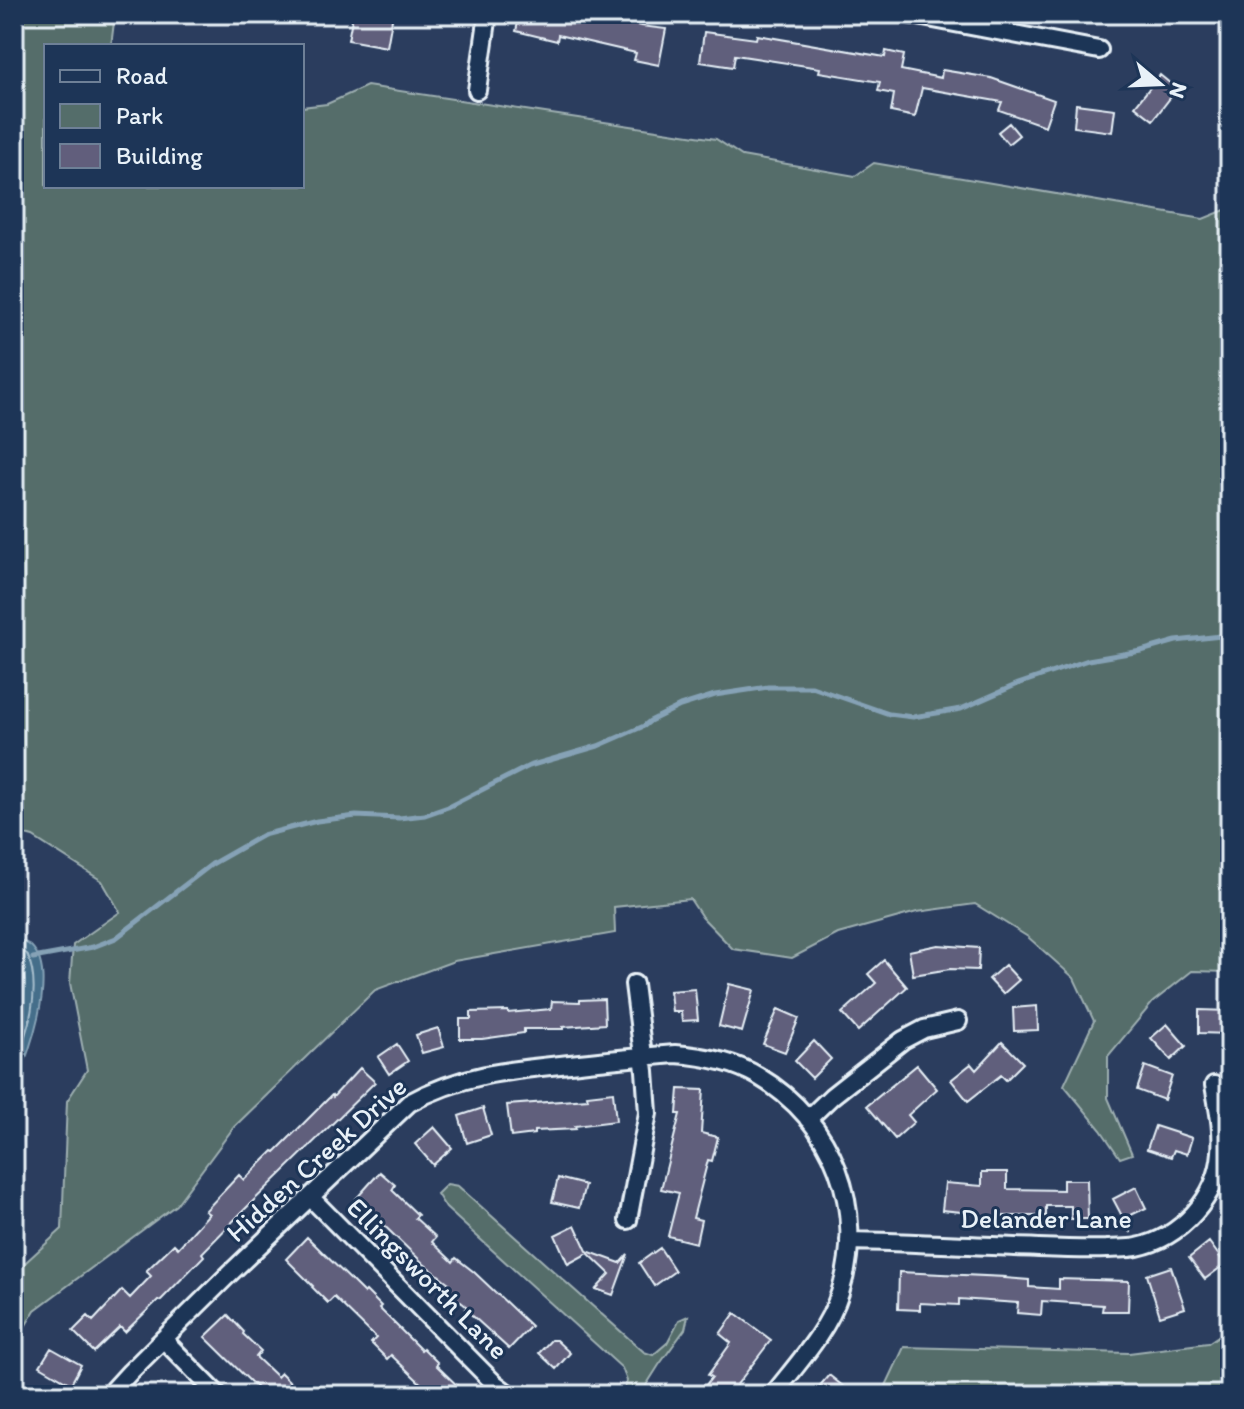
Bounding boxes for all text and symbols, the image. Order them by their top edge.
legend [44,44,304,188]
north arrow [1120,44,1200,124]
text: Road [116,61,168,90]
text: N [1163,79,1194,102]
text: Park [116,101,163,130]
text: Building [116,141,203,170]
street label: Hidden Creek Drive [219,1069,413,1249]
street label: Ellingsworth Lane [340,1190,516,1366]
street label: Delander Lane [960,1201,1132,1235]

